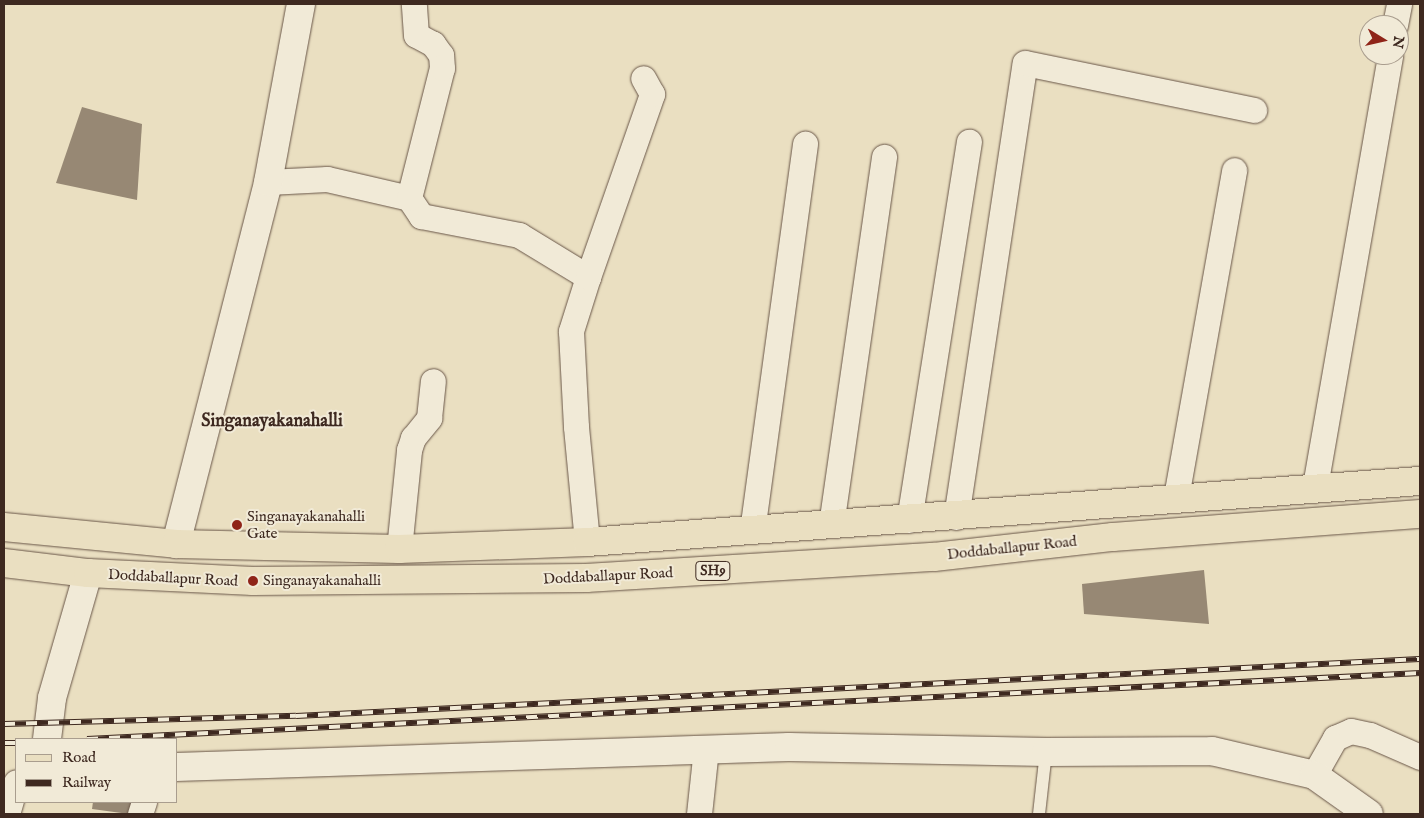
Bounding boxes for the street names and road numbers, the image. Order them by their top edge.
street label: Doddaballapur Road [946,532,1078,564]
road number: SH9 [694,560,732,582]
street label: Doddaballapur Road [542,564,674,588]
street label: Doddaballapur Road [107,566,239,590]

